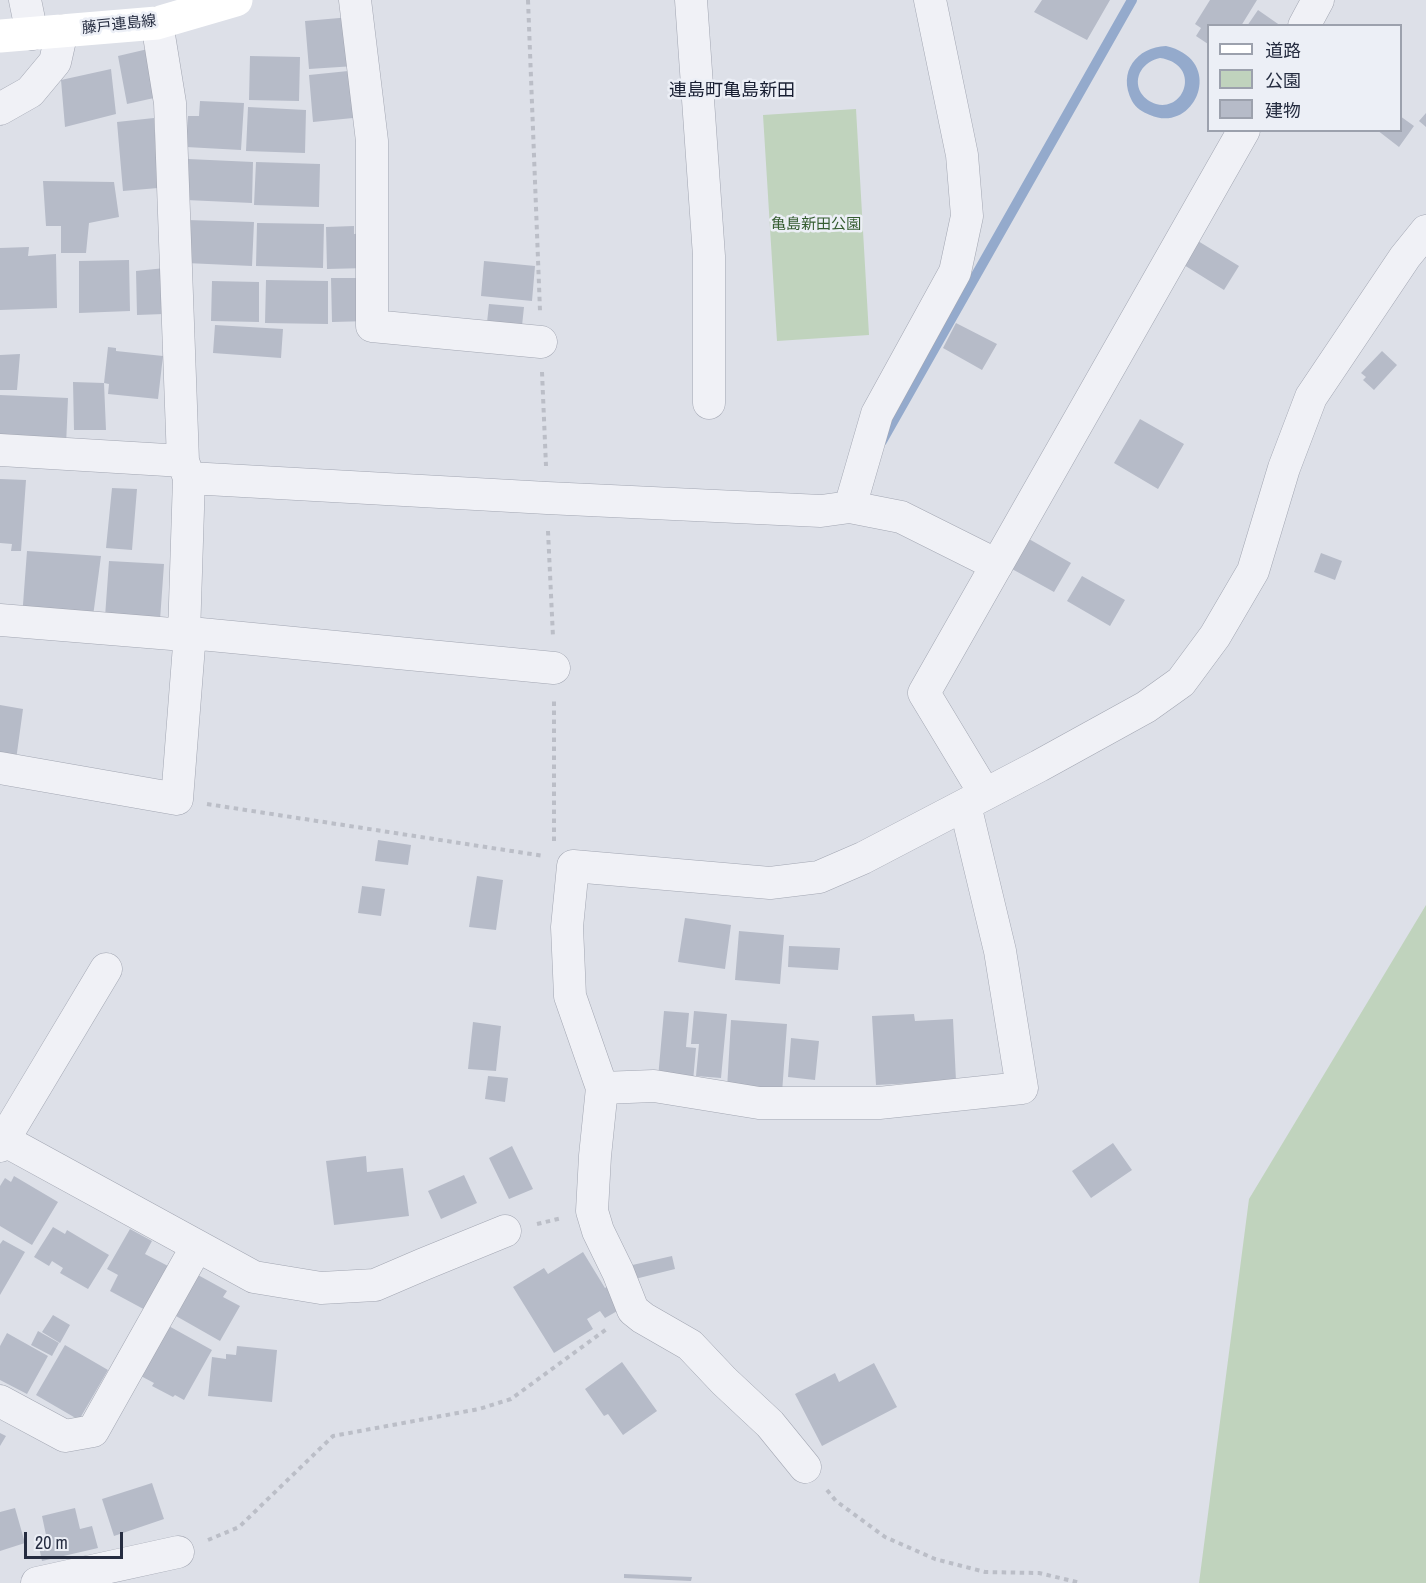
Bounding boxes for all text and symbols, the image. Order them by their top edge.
street label: 藤戸連島線 [81,12,157,38]
legend [1207,24,1402,132]
text: 道路 [1265,38,1301,63]
text: 公園 [1265,68,1301,93]
district label: 連島町亀島新田 [669,80,795,102]
text: 建物 [1265,98,1301,123]
park label: 亀島新田公園 [771,216,861,234]
scale bar [27,1520,126,1558]
text: 20 m [35,1530,68,1555]

